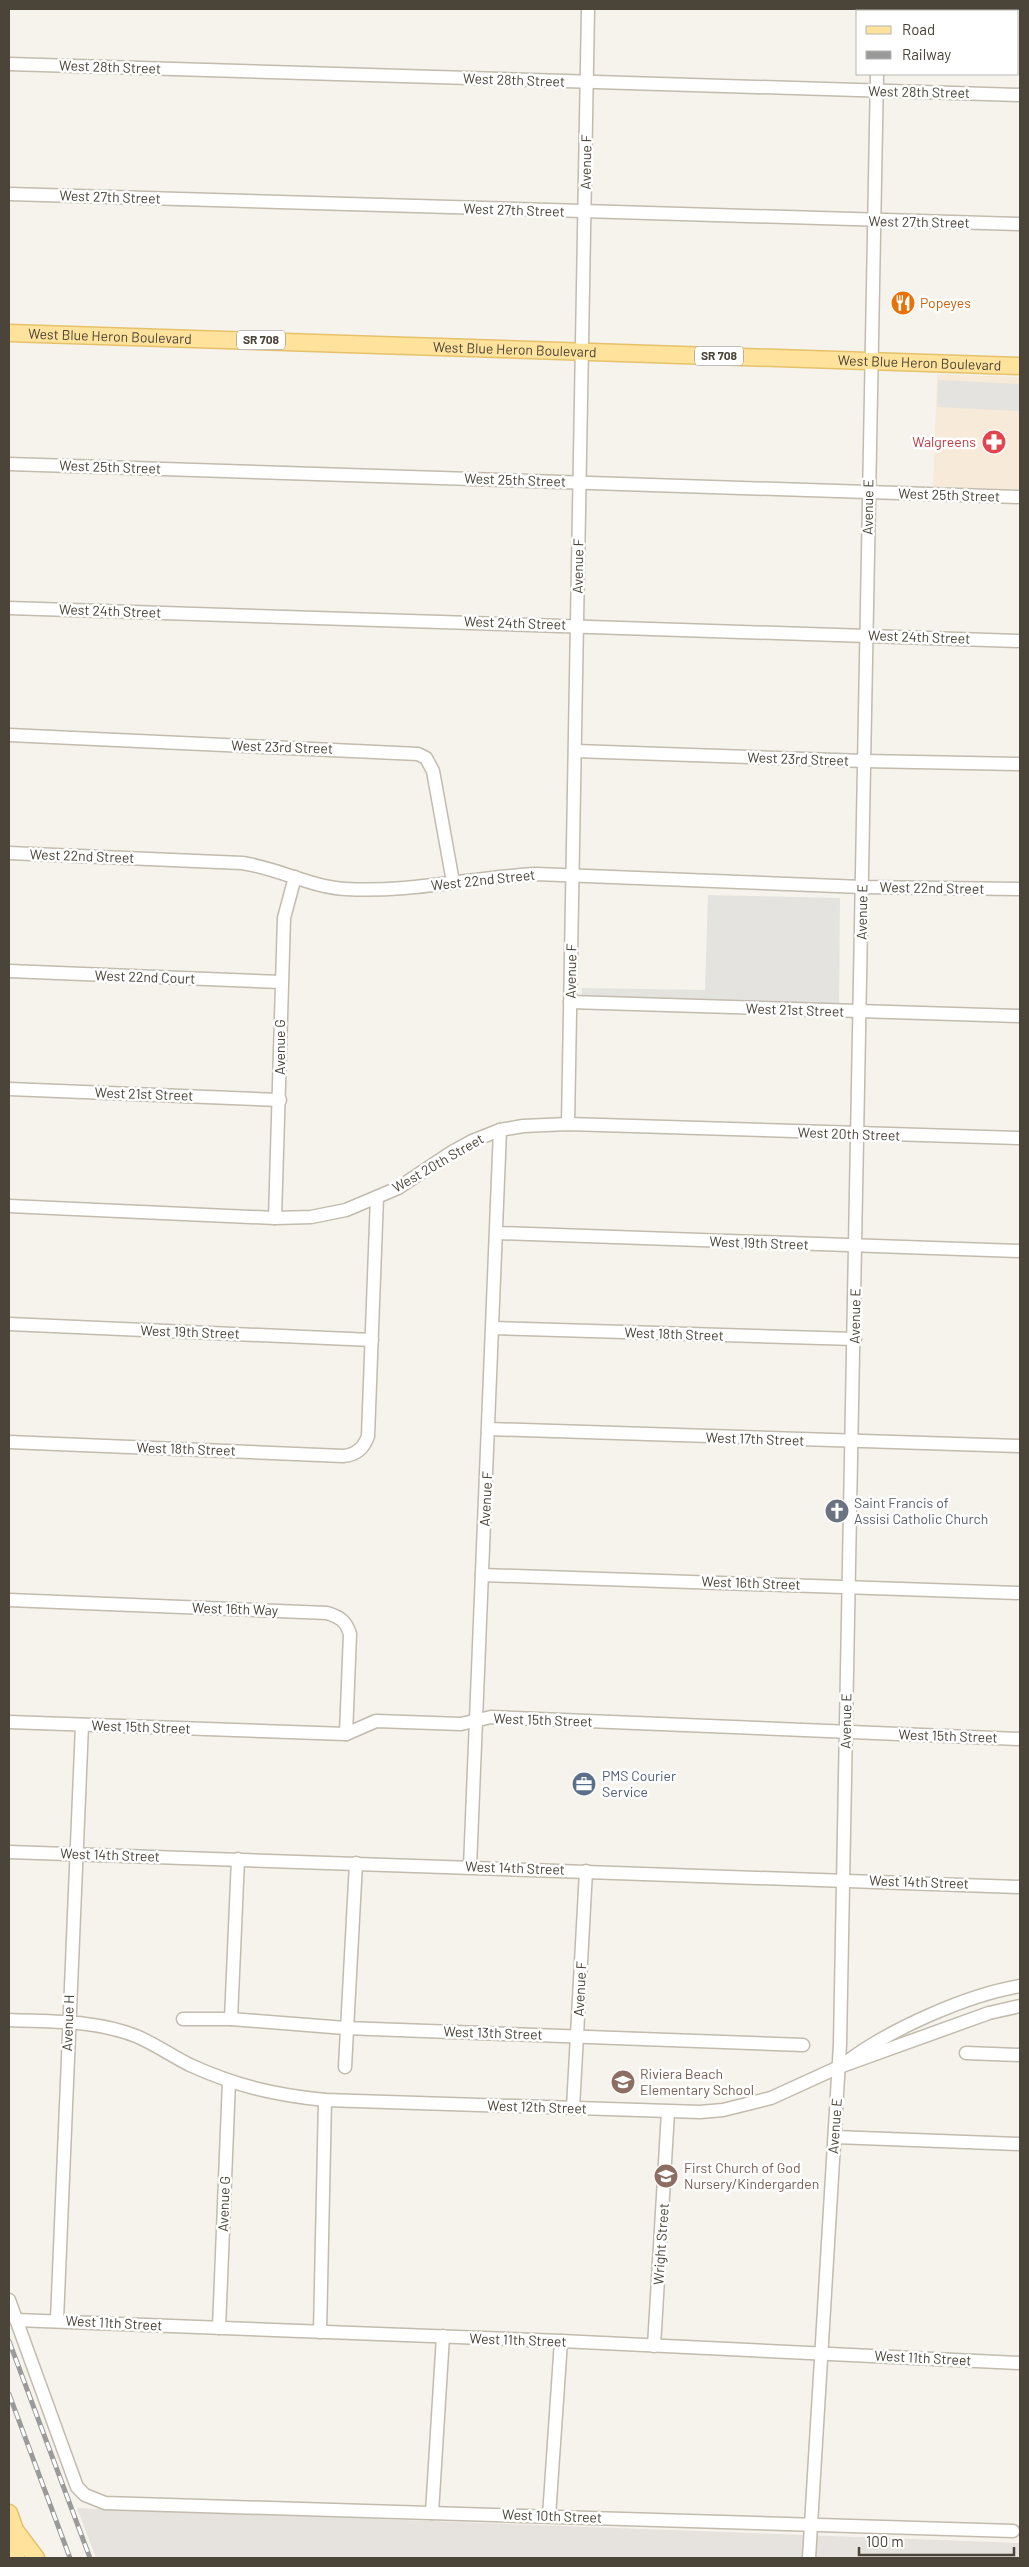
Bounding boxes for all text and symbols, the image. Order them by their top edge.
legend [856,10,1019,75]
text: Road [902,20,935,38]
text: Railway [902,45,951,63]
street label: West 28th Street [59,56,161,77]
street label: West 28th Street [463,69,565,90]
street label: West 28th Street [868,82,970,101]
street label: Avenue F [577,134,594,190]
street label: West 27th Street [59,186,161,207]
street label: West 27th Street [463,199,565,220]
street label: West 27th Street [868,212,970,231]
restaurant icon: Popeyes [890,290,916,316]
place label: Popeyes [920,294,971,311]
street label: West Blue Heron Boulevard [28,325,192,347]
road number: SR 708 [237,330,285,350]
street label: West Blue Heron Boulevard [433,338,597,360]
road number: SR 708 [695,346,743,366]
street label: West Blue Heron Boulevard [837,351,1002,373]
pharmacy icon: Walgreens [981,429,1007,455]
place label: Walgreens [912,433,976,450]
street label: West 25th Street [59,456,161,477]
street label: West 25th Street [464,469,566,490]
street label: Avenue E [859,479,876,535]
street label: West 25th Street [898,484,1000,505]
street label: Avenue F [569,538,586,594]
street label: West 24th Street [59,600,162,621]
street label: West 24th Street [464,612,567,633]
street label: West 24th Street [868,626,971,647]
street label: West 23rd Street [231,736,333,757]
street label: West 23rd Street [747,748,849,769]
street label: West 22nd Street [29,845,135,866]
street label: West 22nd Street [430,866,536,893]
street label: West 22nd Street [880,878,984,897]
street label: Avenue E [853,884,870,940]
street label: Avenue F [562,943,579,999]
street label: West 22nd Court [95,966,196,987]
street label: West 21st Street [745,999,845,1020]
street label: Avenue G [271,1019,288,1075]
street label: West 21st Street [94,1083,194,1104]
street label: West 20th Street [797,1123,901,1144]
street label: West 20th Street [389,1130,486,1196]
street label: West 19th Street [709,1232,809,1253]
street label: Avenue E [846,1288,863,1344]
street label: West 19th Street [140,1321,240,1342]
street label: West 18th Street [624,1323,724,1344]
street label: West 17th Street [705,1428,805,1449]
street label: West 18th Street [136,1438,236,1459]
street label: Avenue F [476,1471,495,1527]
place label: Saint Francis of Assisi Catholic Church [854,1494,988,1527]
church icon: Saint Francis of Assisi Catholic Church [824,1498,850,1524]
street label: West 16th Street [701,1572,801,1593]
street label: West 16th Way [192,1599,279,1619]
street label: Avenue E [837,1693,854,1749]
street label: West 15th Street [493,1709,593,1730]
street label: West 15th Street [91,1716,191,1737]
street label: West 15th Street [898,1725,998,1746]
place label: PMS Courier Service [602,1767,676,1800]
office icon: PMS Courier Service [571,1771,597,1797]
street label: West 14th Street [60,1844,160,1865]
street label: West 14th Street [465,1857,565,1878]
street label: West 14th Street [869,1871,969,1892]
street label: Avenue F [570,1961,589,2017]
street label: Avenue H [58,1994,77,2051]
street label: West 13th Street [443,2022,543,2043]
place label: Riviera Beach Elementary School [640,2065,754,2098]
school or university icon: Riviera Beach Elementary School [610,2069,636,2095]
street label: West 12th Street [487,2096,587,2117]
street label: Avenue E [824,2098,845,2154]
place label: First Church of God Nursery/Kindergarden [684,2159,819,2192]
school or university icon: First Church of God Nursery/Kindergarden [653,2163,679,2189]
street label: Avenue G [214,2176,233,2232]
street label: Wright Street [649,2202,672,2285]
street label: West 11th Street [65,2311,163,2334]
street label: West 11th Street [469,2329,567,2350]
street label: West 11th Street [874,2346,972,2369]
street label: West 10th Street [502,2505,602,2526]
scale bar [859,2524,1014,2556]
text: 100 m [866,2532,904,2550]

